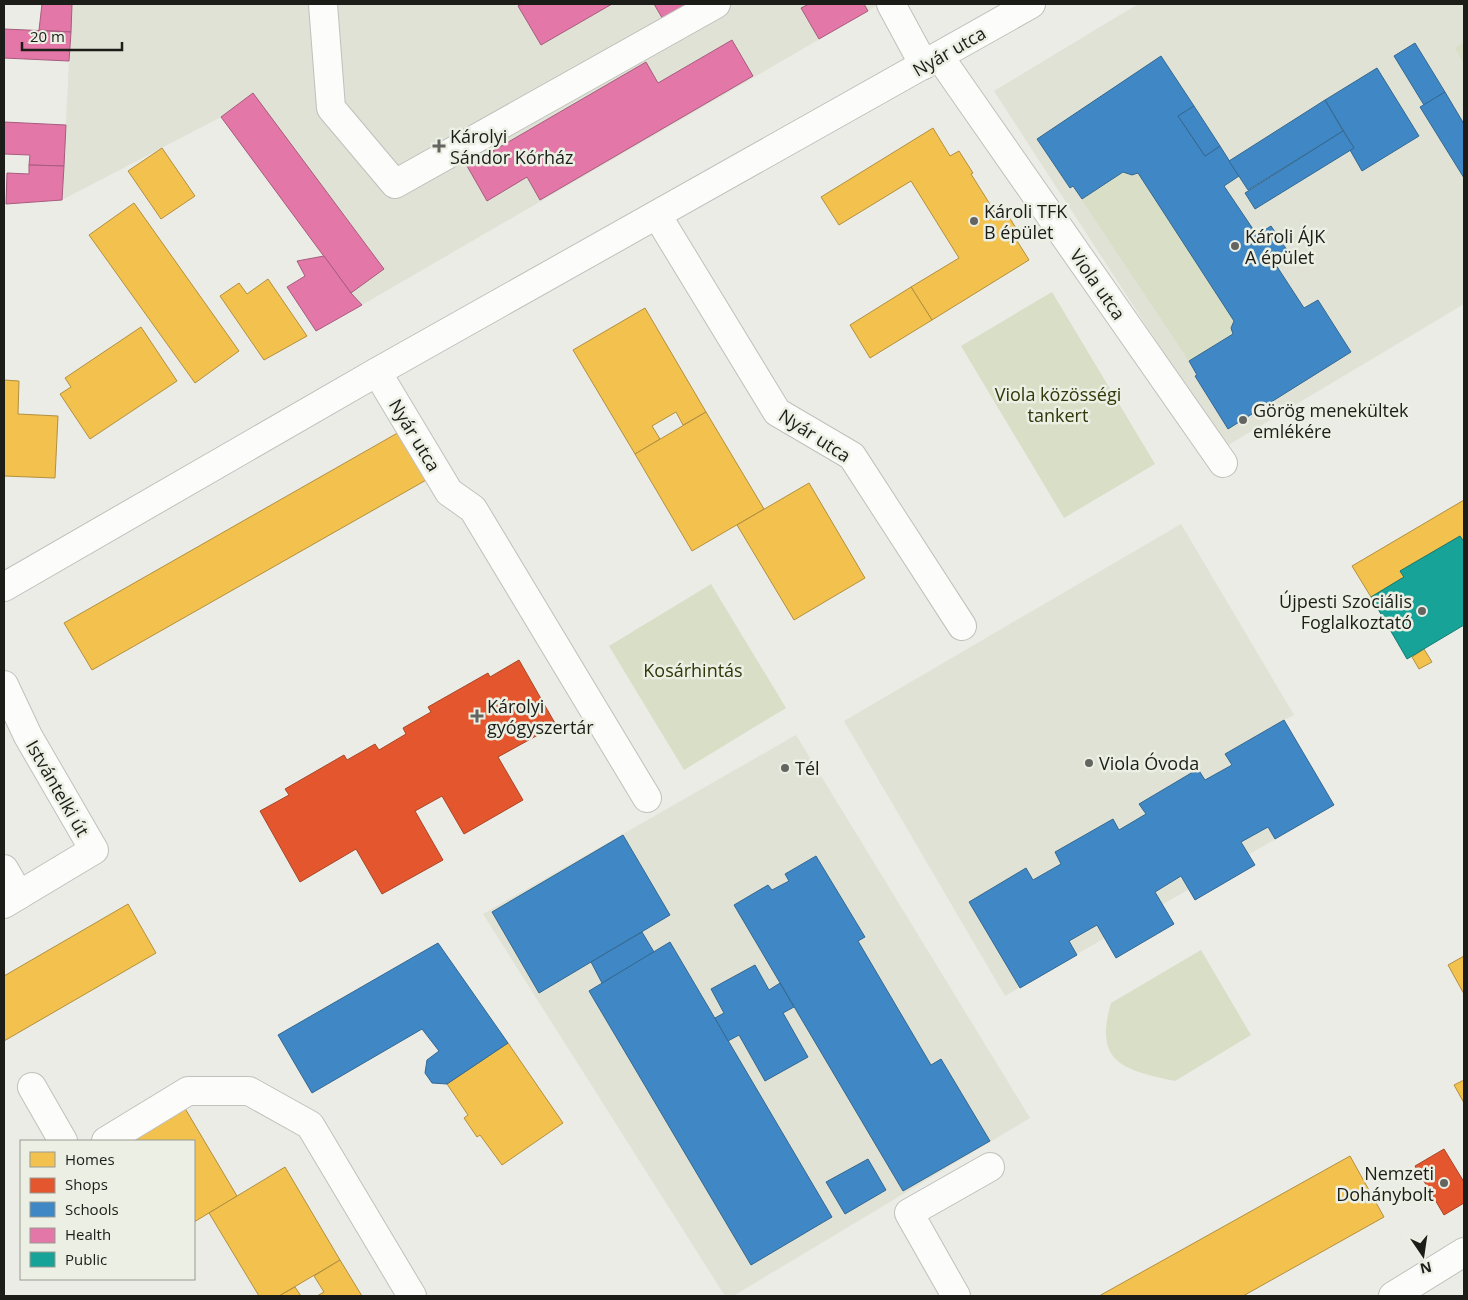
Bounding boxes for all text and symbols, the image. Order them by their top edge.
scale bar [22,20,122,52]
street label: Nyár utca [908,20,990,82]
text: 20 m [30,26,65,46]
place label: Károlyi Sándor Kórház [450,124,573,169]
marker: Károlyi Sándor Kórház [432,139,446,153]
place label: Károli TFK B épület [984,199,1068,244]
marker: Károli TFK B épület [968,215,980,227]
place label: Károli ÁJK A épület [1245,224,1326,269]
marker: Károli ÁJK A épület [1229,240,1241,252]
street label: Viola utca [1065,244,1131,324]
park label: Viola közösségi tankert [995,382,1121,427]
street label: Nyár utca [384,394,446,476]
place label: Görög menekültek emlékére [1253,398,1409,443]
street label: Nyár utca [775,403,855,467]
marker: Görög menekültek emlékére [1237,414,1249,426]
place label: Újpesti Szociális Foglalkoztató [1279,589,1412,634]
marker: Újpesti Szociális Foglalkoztató [1416,605,1428,617]
park label: Kosárhintás [643,658,743,682]
place label: Károlyi gyógyszertár [487,694,594,739]
marker: Károlyi gyógyszertár [471,710,483,722]
street label: Istvántelki út [21,736,95,840]
place label: Viola Óvoda [1099,751,1199,775]
place label: Tél [795,756,820,780]
marker: Viola Óvoda [1083,757,1095,769]
marker: Tél [779,762,791,774]
legend [20,1140,195,1280]
text: Homes [65,1149,115,1169]
place label: Nemzeti Dohánybolt [1336,1161,1434,1206]
text: Shops [65,1174,108,1194]
marker: Nemzeti Dohánybolt [1438,1177,1450,1189]
text: Schools [65,1199,119,1219]
text: Health [65,1224,111,1244]
north arrow [1398,1230,1448,1280]
text: Public [65,1249,107,1269]
text: N [1418,1258,1434,1279]

